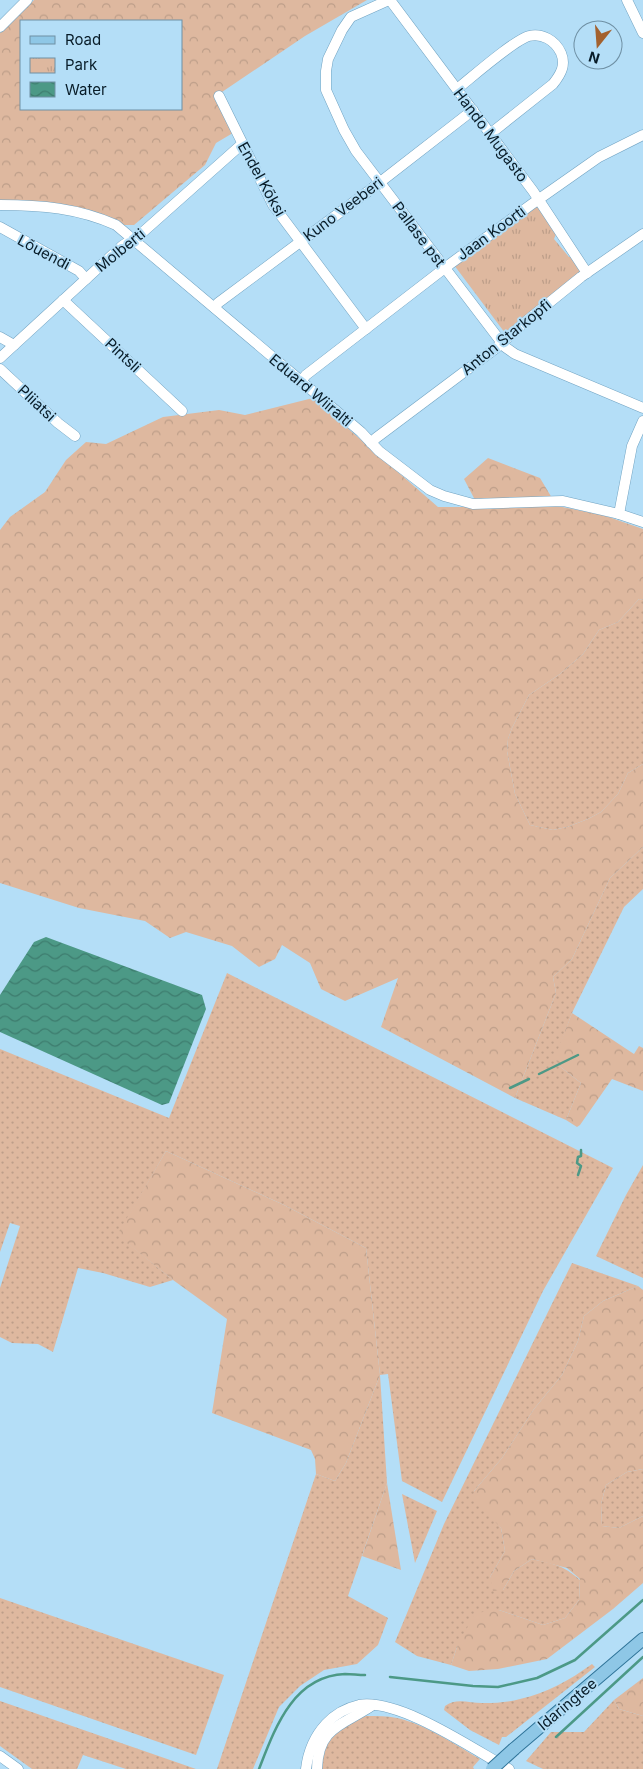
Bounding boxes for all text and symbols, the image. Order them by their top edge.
legend [20,20,182,110]
north arrow [573,20,623,70]
text: Road [65,30,101,49]
text: N [586,48,602,68]
text: Park [65,55,98,74]
text: Water [65,80,107,99]
street label: Hando Mugasto [450,84,532,186]
street label: Endel Kõksi [234,139,290,219]
street label: Kuno Veeberi [299,173,387,245]
street label: Pallase pst [388,198,450,270]
street label: Jaan Koorti [453,202,529,264]
street label: Molberti [91,224,149,276]
street label: Lõuendi [14,230,74,274]
street label: Anton Starkopfi [457,295,555,379]
street label: Pintsli [101,334,145,376]
street label: Eduard Wiiralti [266,350,356,430]
street label: Pliiatsi [14,381,60,425]
street label: Idaringtee [534,1674,600,1734]

